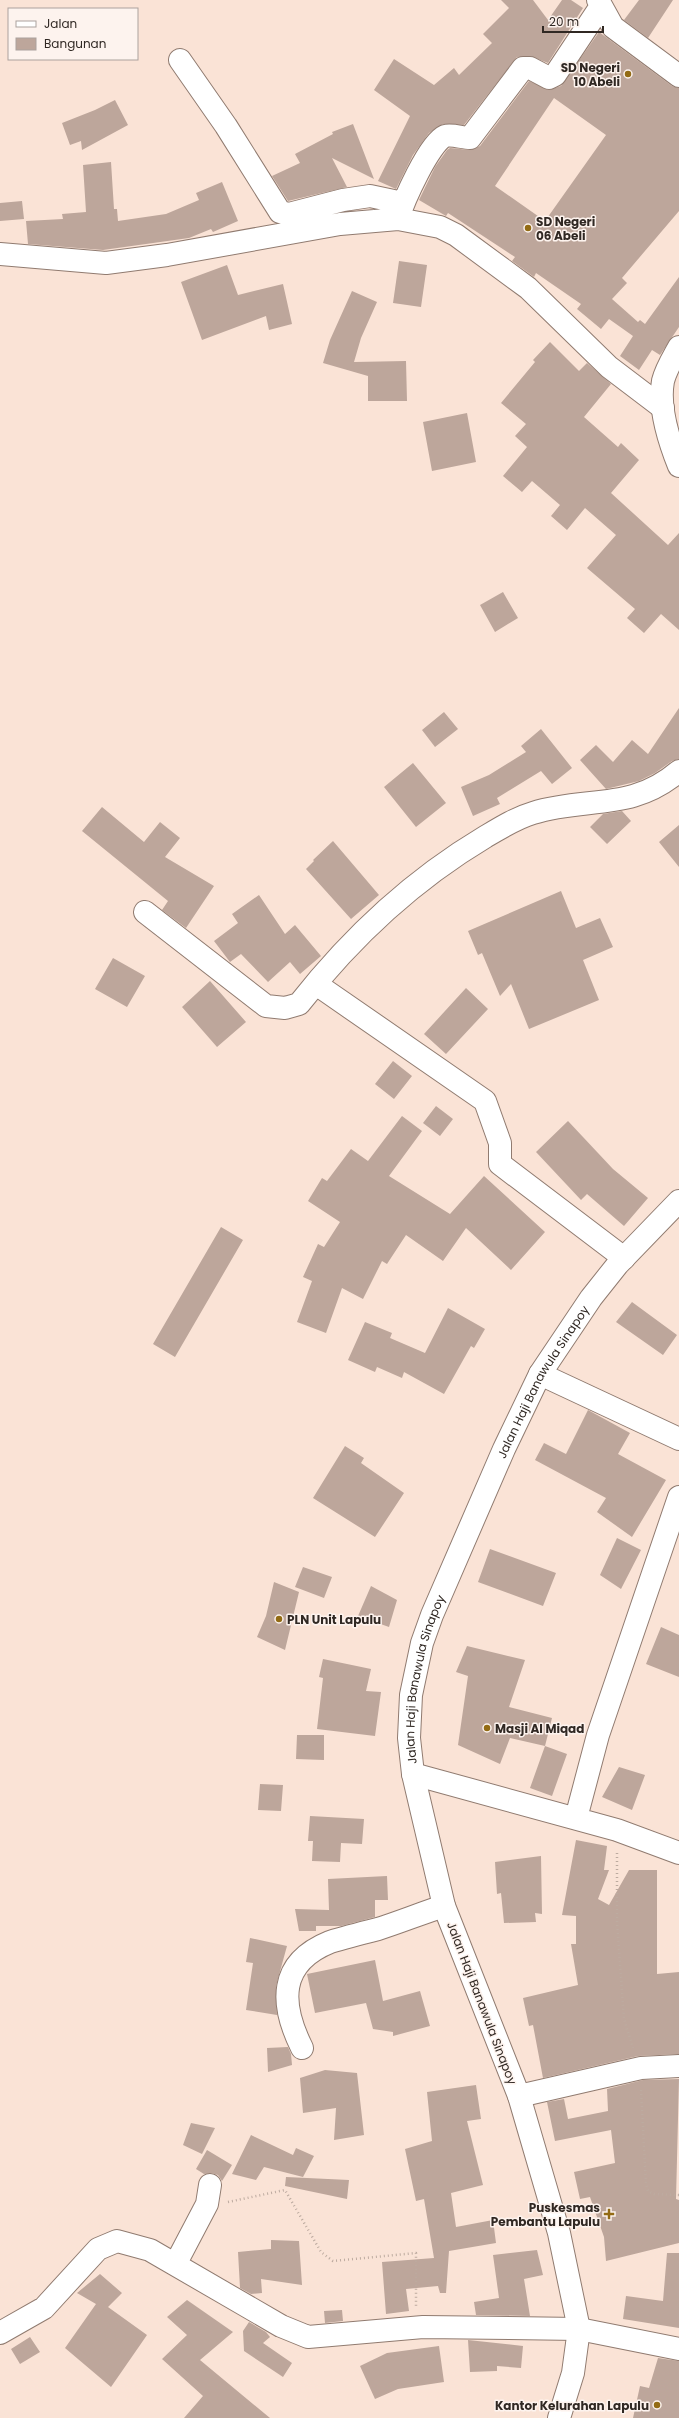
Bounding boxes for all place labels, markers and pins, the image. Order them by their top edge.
place label: SD Negeri 10 Abeli [561,59,620,90]
marker: SD Negeri 10 Abeli [623,69,633,79]
place label: SD Negeri 06 Abeli [536,213,595,244]
marker: SD Negeri 06 Abeli [523,223,533,233]
place label: PLN Unit Lapulu [287,1611,381,1628]
marker: PLN Unit Lapulu [274,1614,284,1624]
place label: Masji Al Miqad [495,1720,584,1737]
marker: Masji Al Miqad [482,1723,492,1733]
place label: Puskesmas Pembantu Lapulu [491,2199,600,2230]
marker: Puskesmas Pembantu Lapulu [603,2208,615,2220]
place label: Kantor Kelurahan Lapulu [495,2397,649,2414]
marker: Kantor Kelurahan Lapulu [652,2400,662,2410]

